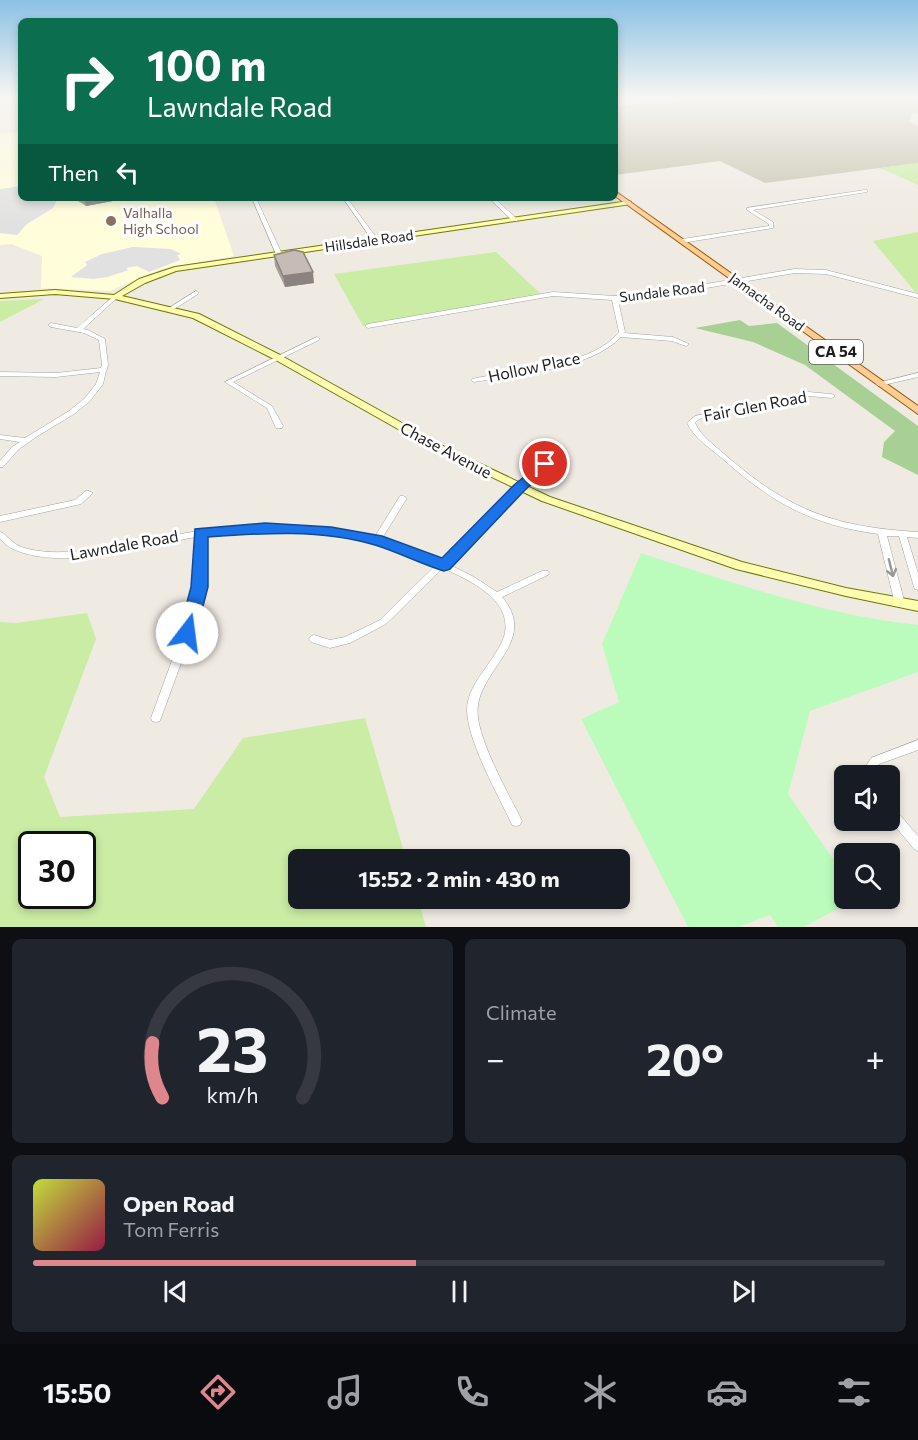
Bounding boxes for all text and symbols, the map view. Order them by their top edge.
text: 100 m [147,38,267,90]
icon: right [48,42,126,120]
text: Lawndale Road [147,90,332,123]
icon: left [111,156,144,189]
text: Then [48,159,99,186]
place label: Valhalla High School [123,204,199,237]
marker: Valhalla High School [104,214,118,228]
street label: Hillsdale Road [324,226,414,255]
street label: Jamacha Road [726,269,808,335]
street label: Sundale Road [618,278,706,305]
road number: CA 54 [809,340,863,364]
street label: Hollow Place [486,347,582,386]
street label: Fair Glen Road [702,386,808,425]
street label: Chase Avenue [397,418,495,482]
pin [519,438,570,489]
icon: arrive [528,447,561,480]
street label: Lawndale Road [68,526,180,563]
one-way arrow [885,558,897,577]
position arrow [155,601,219,665]
map controls [834,765,900,909]
button: sound [834,765,900,831]
speed limit sign: 30 [18,831,96,909]
button: search [834,843,900,909]
text: 15:52 · 2 min · 430 m [358,865,560,892]
text: Climate [486,1000,556,1024]
text: 23 [197,1009,268,1085]
text: 20° [646,1030,724,1085]
text: − [486,1037,505,1078]
text: + [866,1037,885,1078]
text: km/h [206,1081,259,1107]
text: Open Road [123,1190,234,1217]
text: Tom Ferris [123,1217,219,1241]
icon: previous [159,1275,192,1308]
icon: pause [443,1275,476,1308]
icon: next [727,1275,760,1308]
icon: directions [197,1371,239,1413]
icon: music [324,1371,366,1413]
icon: phone [451,1371,493,1413]
icon: climate [579,1371,621,1413]
icon: car [706,1371,748,1413]
icon: filters [833,1371,875,1413]
text: 15:50 [43,1376,111,1409]

